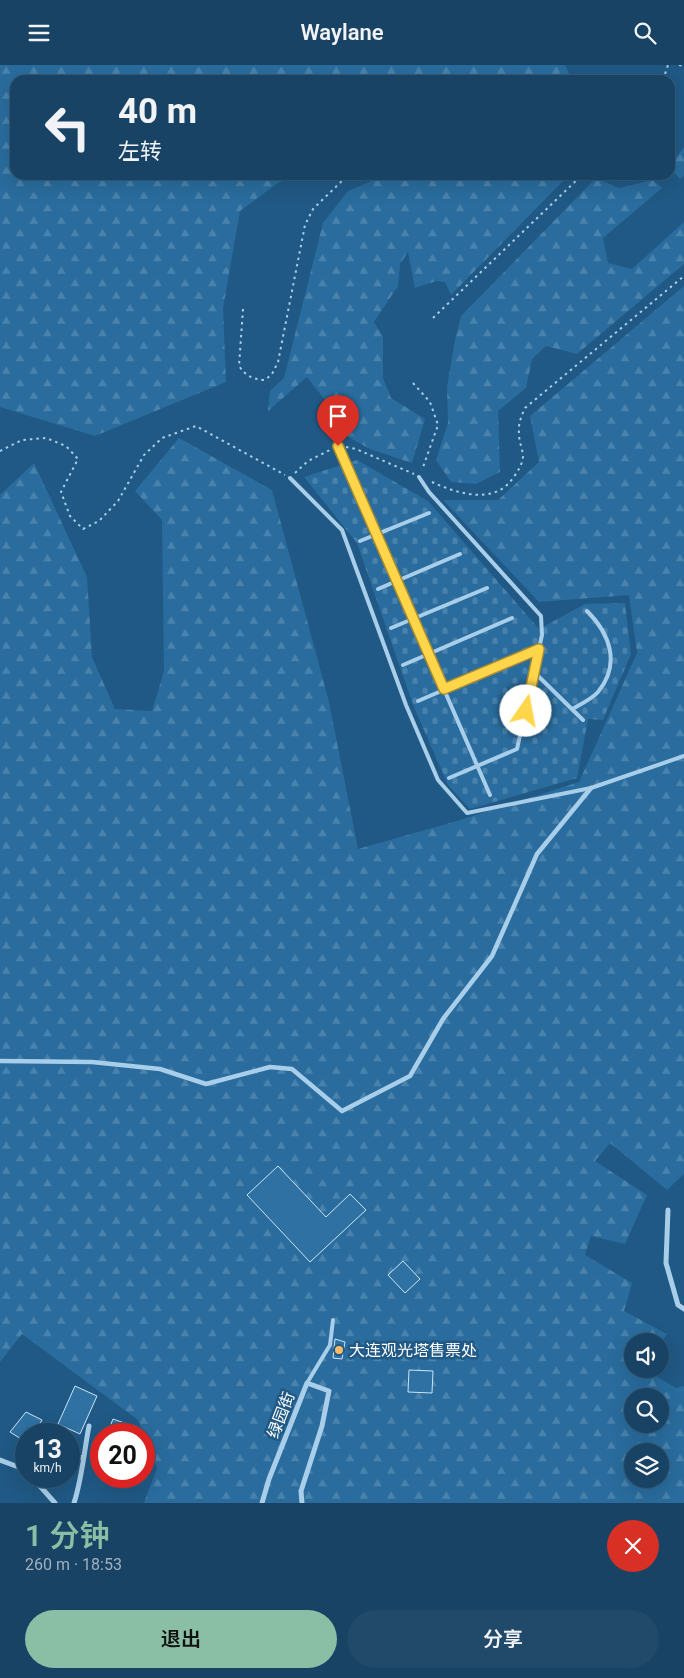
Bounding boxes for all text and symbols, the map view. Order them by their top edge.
icon: menu [25,19,53,47]
icon: search [631,19,659,47]
text: Waylane [300,20,384,45]
text: 40 m [118,91,197,132]
icon: left [35,95,100,160]
text: 左转 [118,139,162,164]
pin [317,395,359,446]
icon: arrive [324,402,352,430]
position arrow [499,684,551,736]
map controls [624,1333,669,1488]
button: sound [624,1333,669,1378]
place label: 大连观光塔售票处 [349,1341,477,1360]
marker: 大连观光塔售票处 [333,1344,345,1356]
button: search [624,1388,669,1433]
street label: 绿园街 [264,1389,298,1441]
speed limit sign: 20 [90,1423,155,1488]
text: 13 [33,1435,62,1464]
button: layers [624,1443,669,1488]
text: km/h [33,1461,62,1475]
text: 1 分钟 [25,1518,110,1553]
button: close [607,1520,659,1572]
text: 260 m · 18:53 [25,1555,122,1574]
button: 退出 [25,1610,337,1668]
button: 分享 [347,1610,659,1668]

